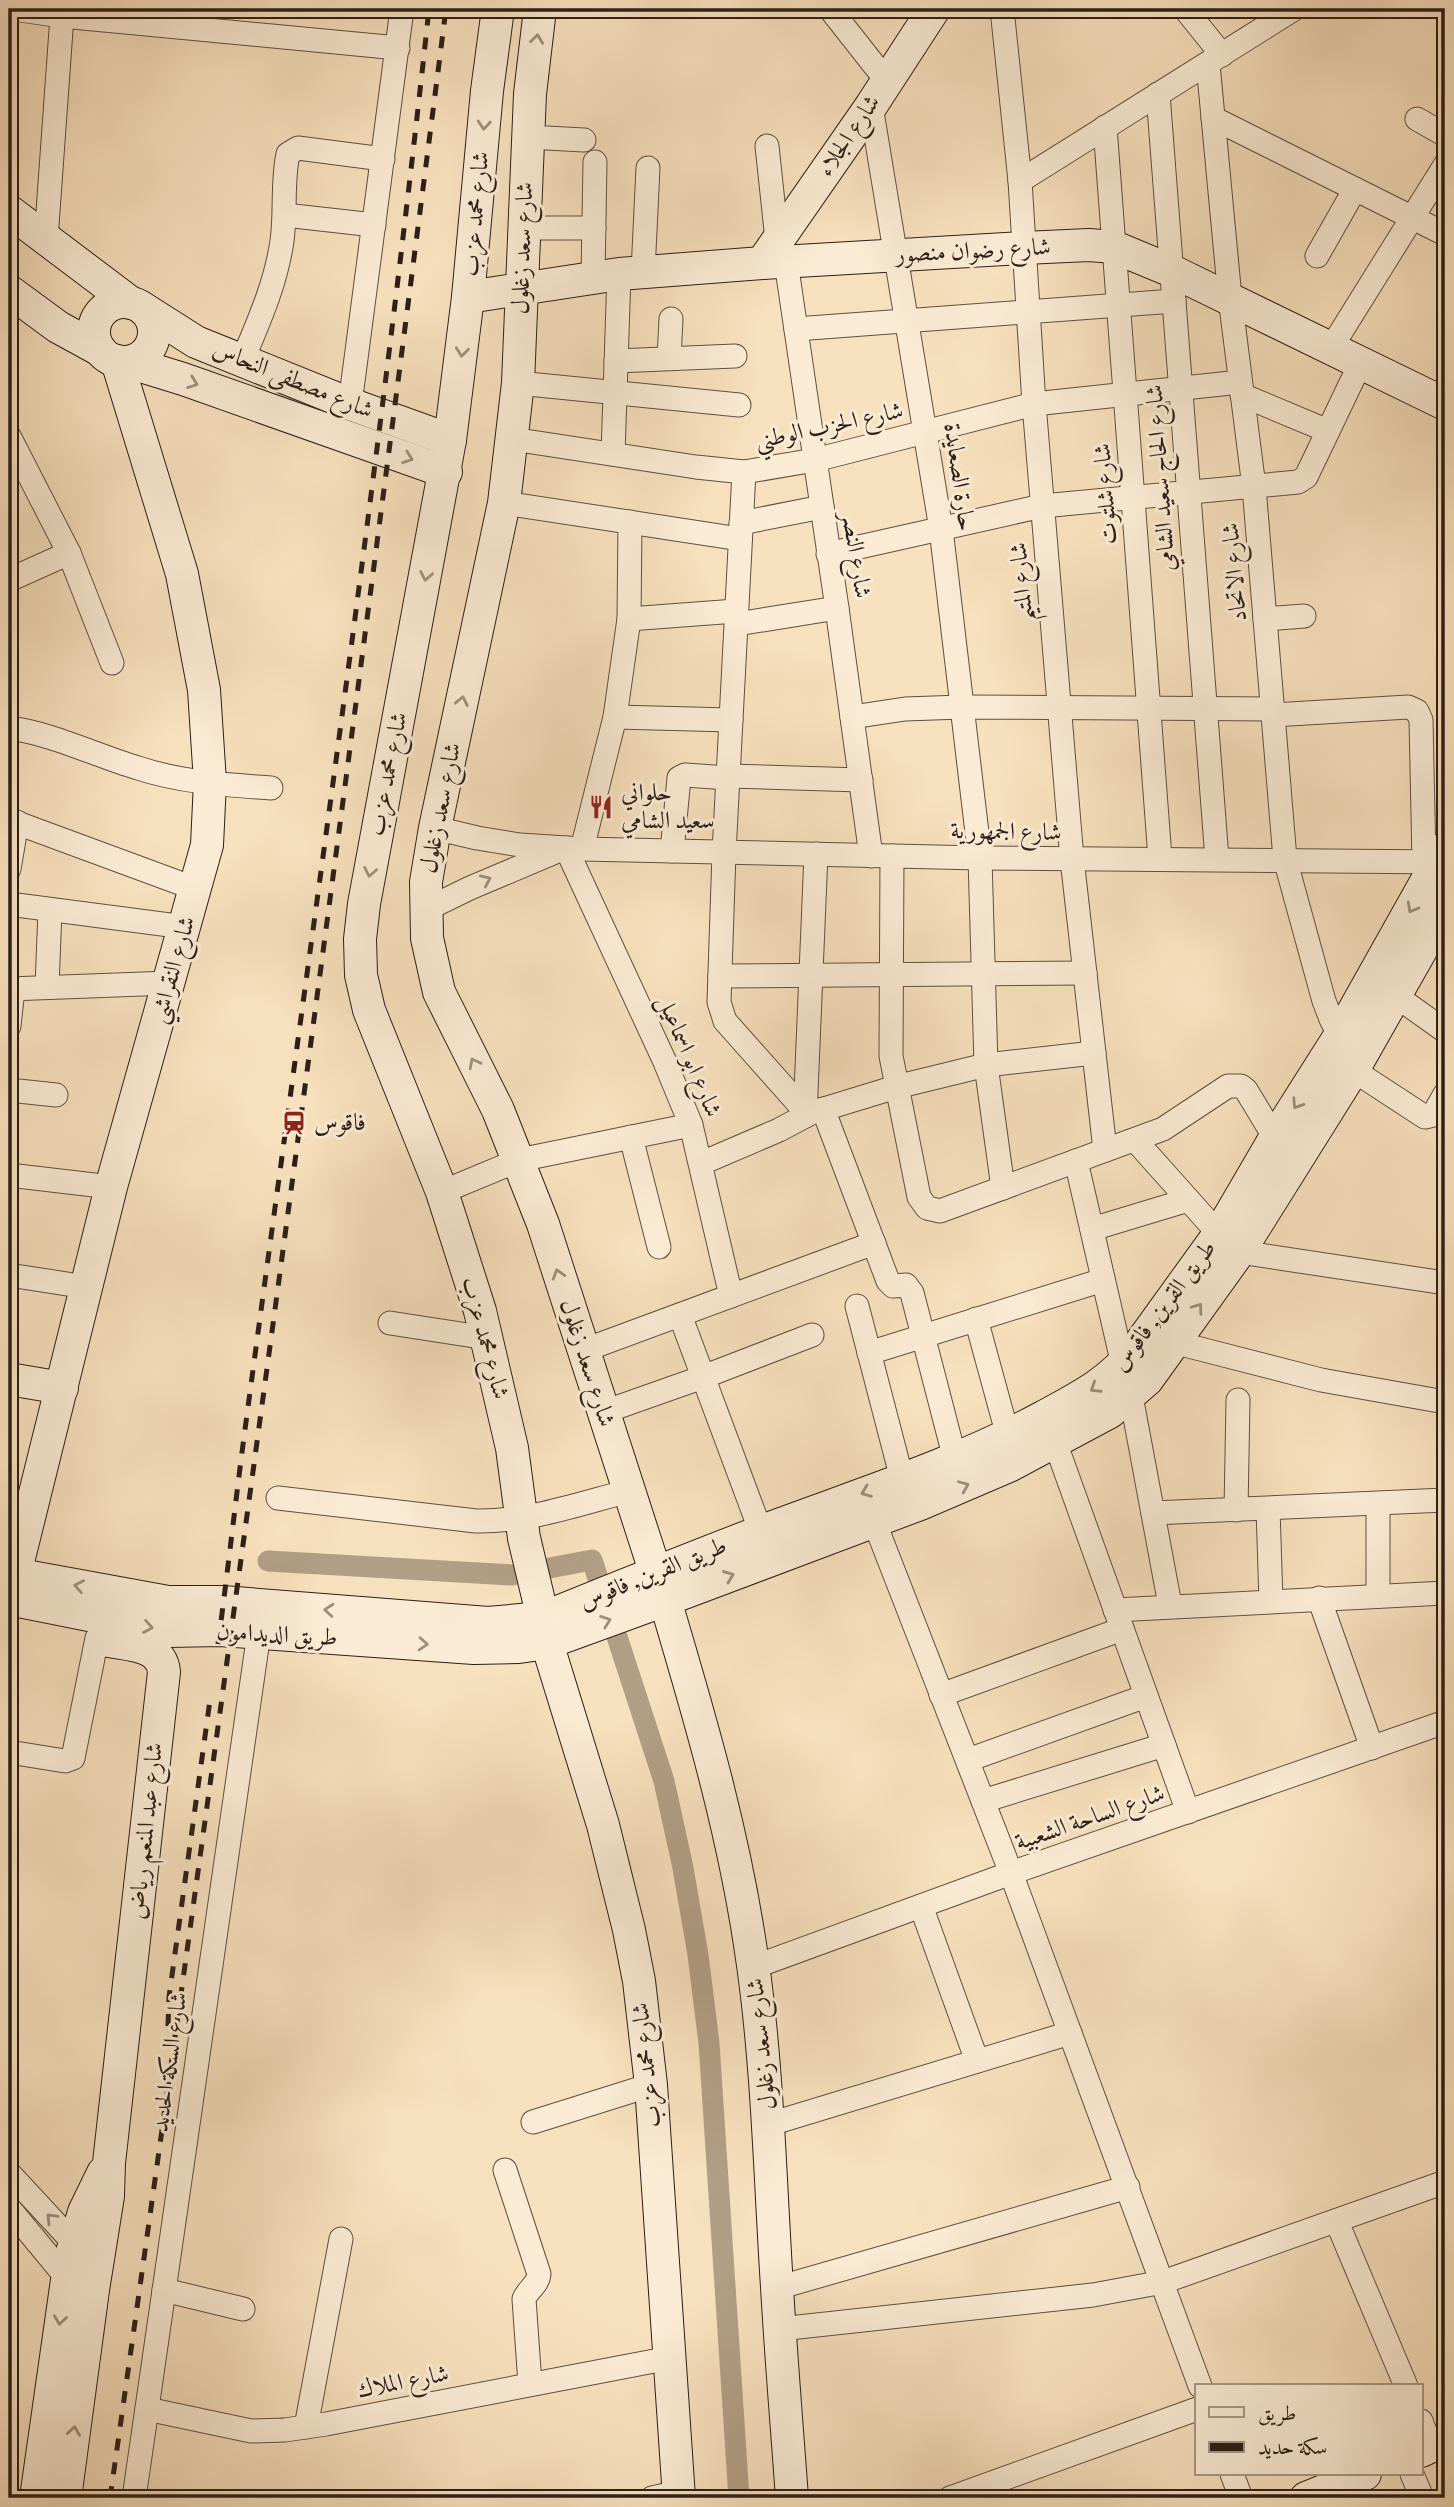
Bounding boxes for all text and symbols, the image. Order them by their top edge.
one-way arrow [529,33,544,45]
street label: شارع الجلاء [811,89,891,185]
one-way arrow [477,120,492,131]
street label: شارع محمد عزب [456,150,500,278]
street label: شارع سعد زغلول [506,181,544,315]
street label: شارع رضوان منصور [893,232,1052,274]
street label: شارع مصطفى النحاس [207,334,378,430]
one-way arrow [454,346,469,357]
one-way arrow [187,374,199,388]
street label: شارع الحاج سعيد الشامي [1140,383,1187,572]
street label: شارع الحزب الوطني [752,396,907,462]
street label: حارة الصعايدة [937,421,981,533]
street label: شارع شلتوت [1088,442,1128,546]
one-way arrow [401,450,413,464]
street label: شارع النصر [830,507,878,601]
street label: شارع الاتحاد [1216,521,1258,623]
street label: شارع المتيم [1004,540,1048,623]
one-way arrow [419,570,434,582]
one-way arrow [453,695,468,707]
street label: شارع محمد عزب [361,710,419,839]
street label: شارع سعد زغلول [414,740,472,877]
place label: حلواني سعيد الشامي [621,778,715,839]
restaurant icon: حلواني سعيد الشامي [587,793,615,821]
street label: شارع الجمهورية [950,816,1062,852]
one-way arrow [363,866,378,878]
one-way arrow [479,874,492,888]
one-way arrow [1407,901,1420,913]
street label: شارع النقراشي [143,913,208,1029]
street label: شارع ابو اسماعيل [646,990,728,1123]
one-way arrow [468,1058,482,1070]
one-way arrow [1292,1096,1305,1109]
place label: فاقوس [314,1108,366,1138]
station icon: فاقوس [280,1109,308,1137]
street label: طريق القرين, فاقوس [1105,1234,1223,1378]
one-way arrow [552,1268,566,1280]
street label: شارع محمد عزب [450,1274,516,1403]
street label: شارع سعد زغلول [548,1295,622,1432]
one-way arrow [1190,1303,1202,1316]
one-way arrow [1090,1380,1103,1392]
one-way arrow [957,1480,969,1494]
one-way arrow [861,1484,873,1498]
street label: طريق القرين, فاقوس [575,1531,731,1617]
one-way arrow [722,1570,734,1584]
one-way arrow [73,1579,85,1594]
one-way arrow [323,1603,334,1618]
one-way arrow [600,1615,612,1629]
street label: طريق الديدامون [216,1617,338,1653]
one-way arrow [142,1619,154,1634]
one-way arrow [418,1636,429,1651]
street label: شارع عبد المنعم رياض [122,1741,176,1922]
street label: شارع الساحة الشعبية [1011,1778,1170,1861]
street label: شارع سعد زغلول [740,1976,788,2111]
street label: شارع السكة الحديد [145,1990,199,2134]
street label: شارع محمد عزب [626,2001,672,2129]
one-way arrow [46,2213,59,2226]
one-way arrow [53,2314,68,2326]
street label: شارع الملاك [355,2358,452,2409]
legend [1195,2384,1422,2476]
text: طريق [1258,2401,1296,2427]
one-way arrow [67,2425,82,2436]
text: سكة حديد [1258,2435,1327,2461]

